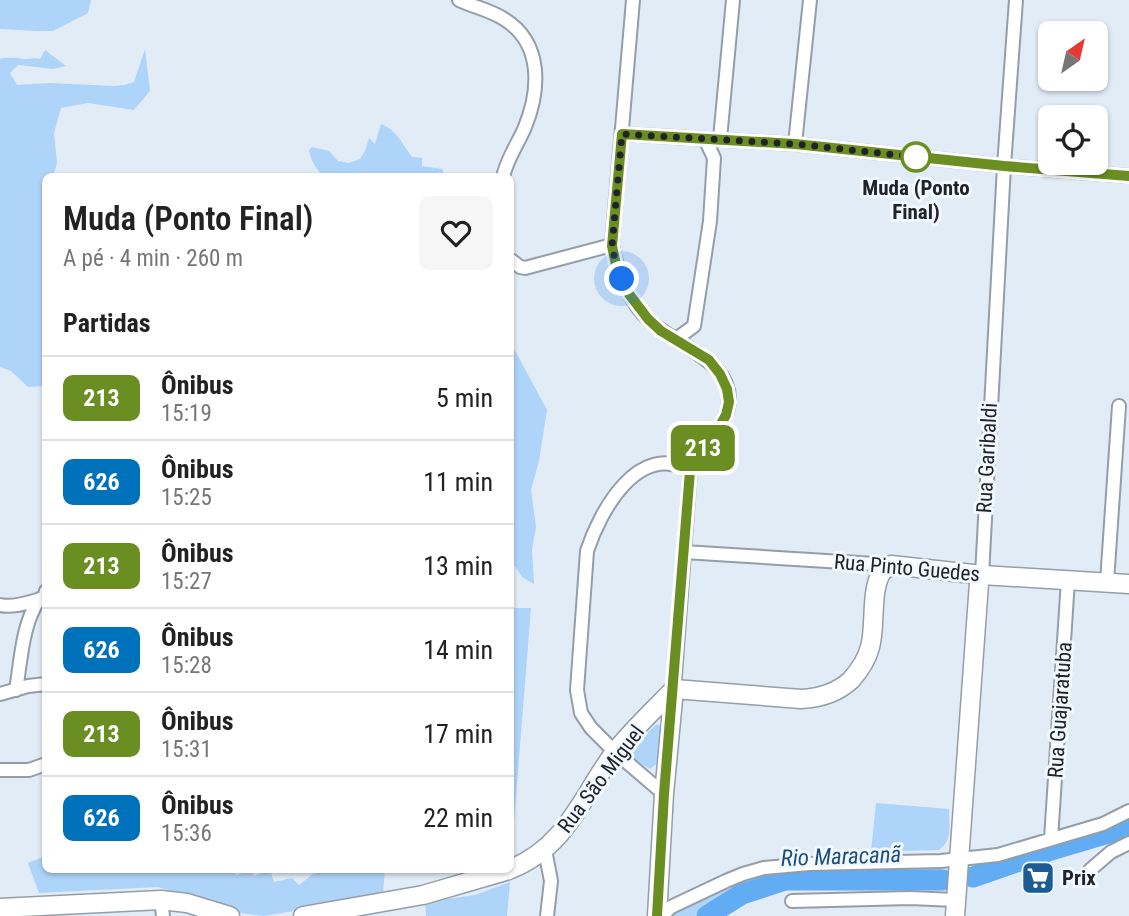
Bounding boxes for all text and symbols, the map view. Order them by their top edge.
north arrow [1038,21,1108,91]
map controls [1038,21,1108,175]
button: locate [1038,105,1108,175]
marker: Muda (Ponto Final) [901,142,931,172]
place label: Muda (Ponto Final) [862,176,970,224]
button: heart [419,196,493,270]
text: Muda (Ponto Final) [63,199,314,238]
text: A pé · 4 min · 260 m [63,245,243,272]
your location [604,261,639,296]
text: Partidas [63,308,151,338]
text: Ônibus [161,370,234,400]
text: 5 min [436,383,493,413]
text: 213 [83,384,120,412]
text: 15:19 [161,400,212,427]
street label: Rua Garibaldi [972,402,1002,514]
line badge: 213 [663,425,743,471]
text: 213 [685,434,721,462]
text: Ônibus [161,454,234,484]
text: 11 min [423,467,493,497]
text: 626 [83,468,120,496]
text: 15:25 [161,484,212,511]
text: Ônibus [161,538,234,568]
street label: Rua Pinto Guedes [833,550,981,586]
text: 13 min [423,551,493,581]
text: 213 [83,552,120,580]
text: 15:27 [161,568,212,595]
text: Ônibus [161,622,234,652]
text: 14 min [423,635,493,665]
text: 626 [83,636,120,664]
street label: Rua Guajaratuba [1043,641,1077,779]
text: 15:28 [161,652,212,679]
text: Ônibus [161,706,234,736]
text: 17 min [423,719,493,749]
text: 213 [83,720,120,748]
street label: Rua São Miguel [553,721,649,837]
text: 15:31 [161,736,212,763]
text: Ônibus [161,790,234,820]
text: 22 min [423,803,493,833]
text: 626 [83,804,120,832]
text: 15:36 [161,820,212,847]
water label: Rio Maracanã [780,841,902,872]
supermarket icon: Prix [1019,859,1057,897]
place label: Prix [1062,866,1096,890]

